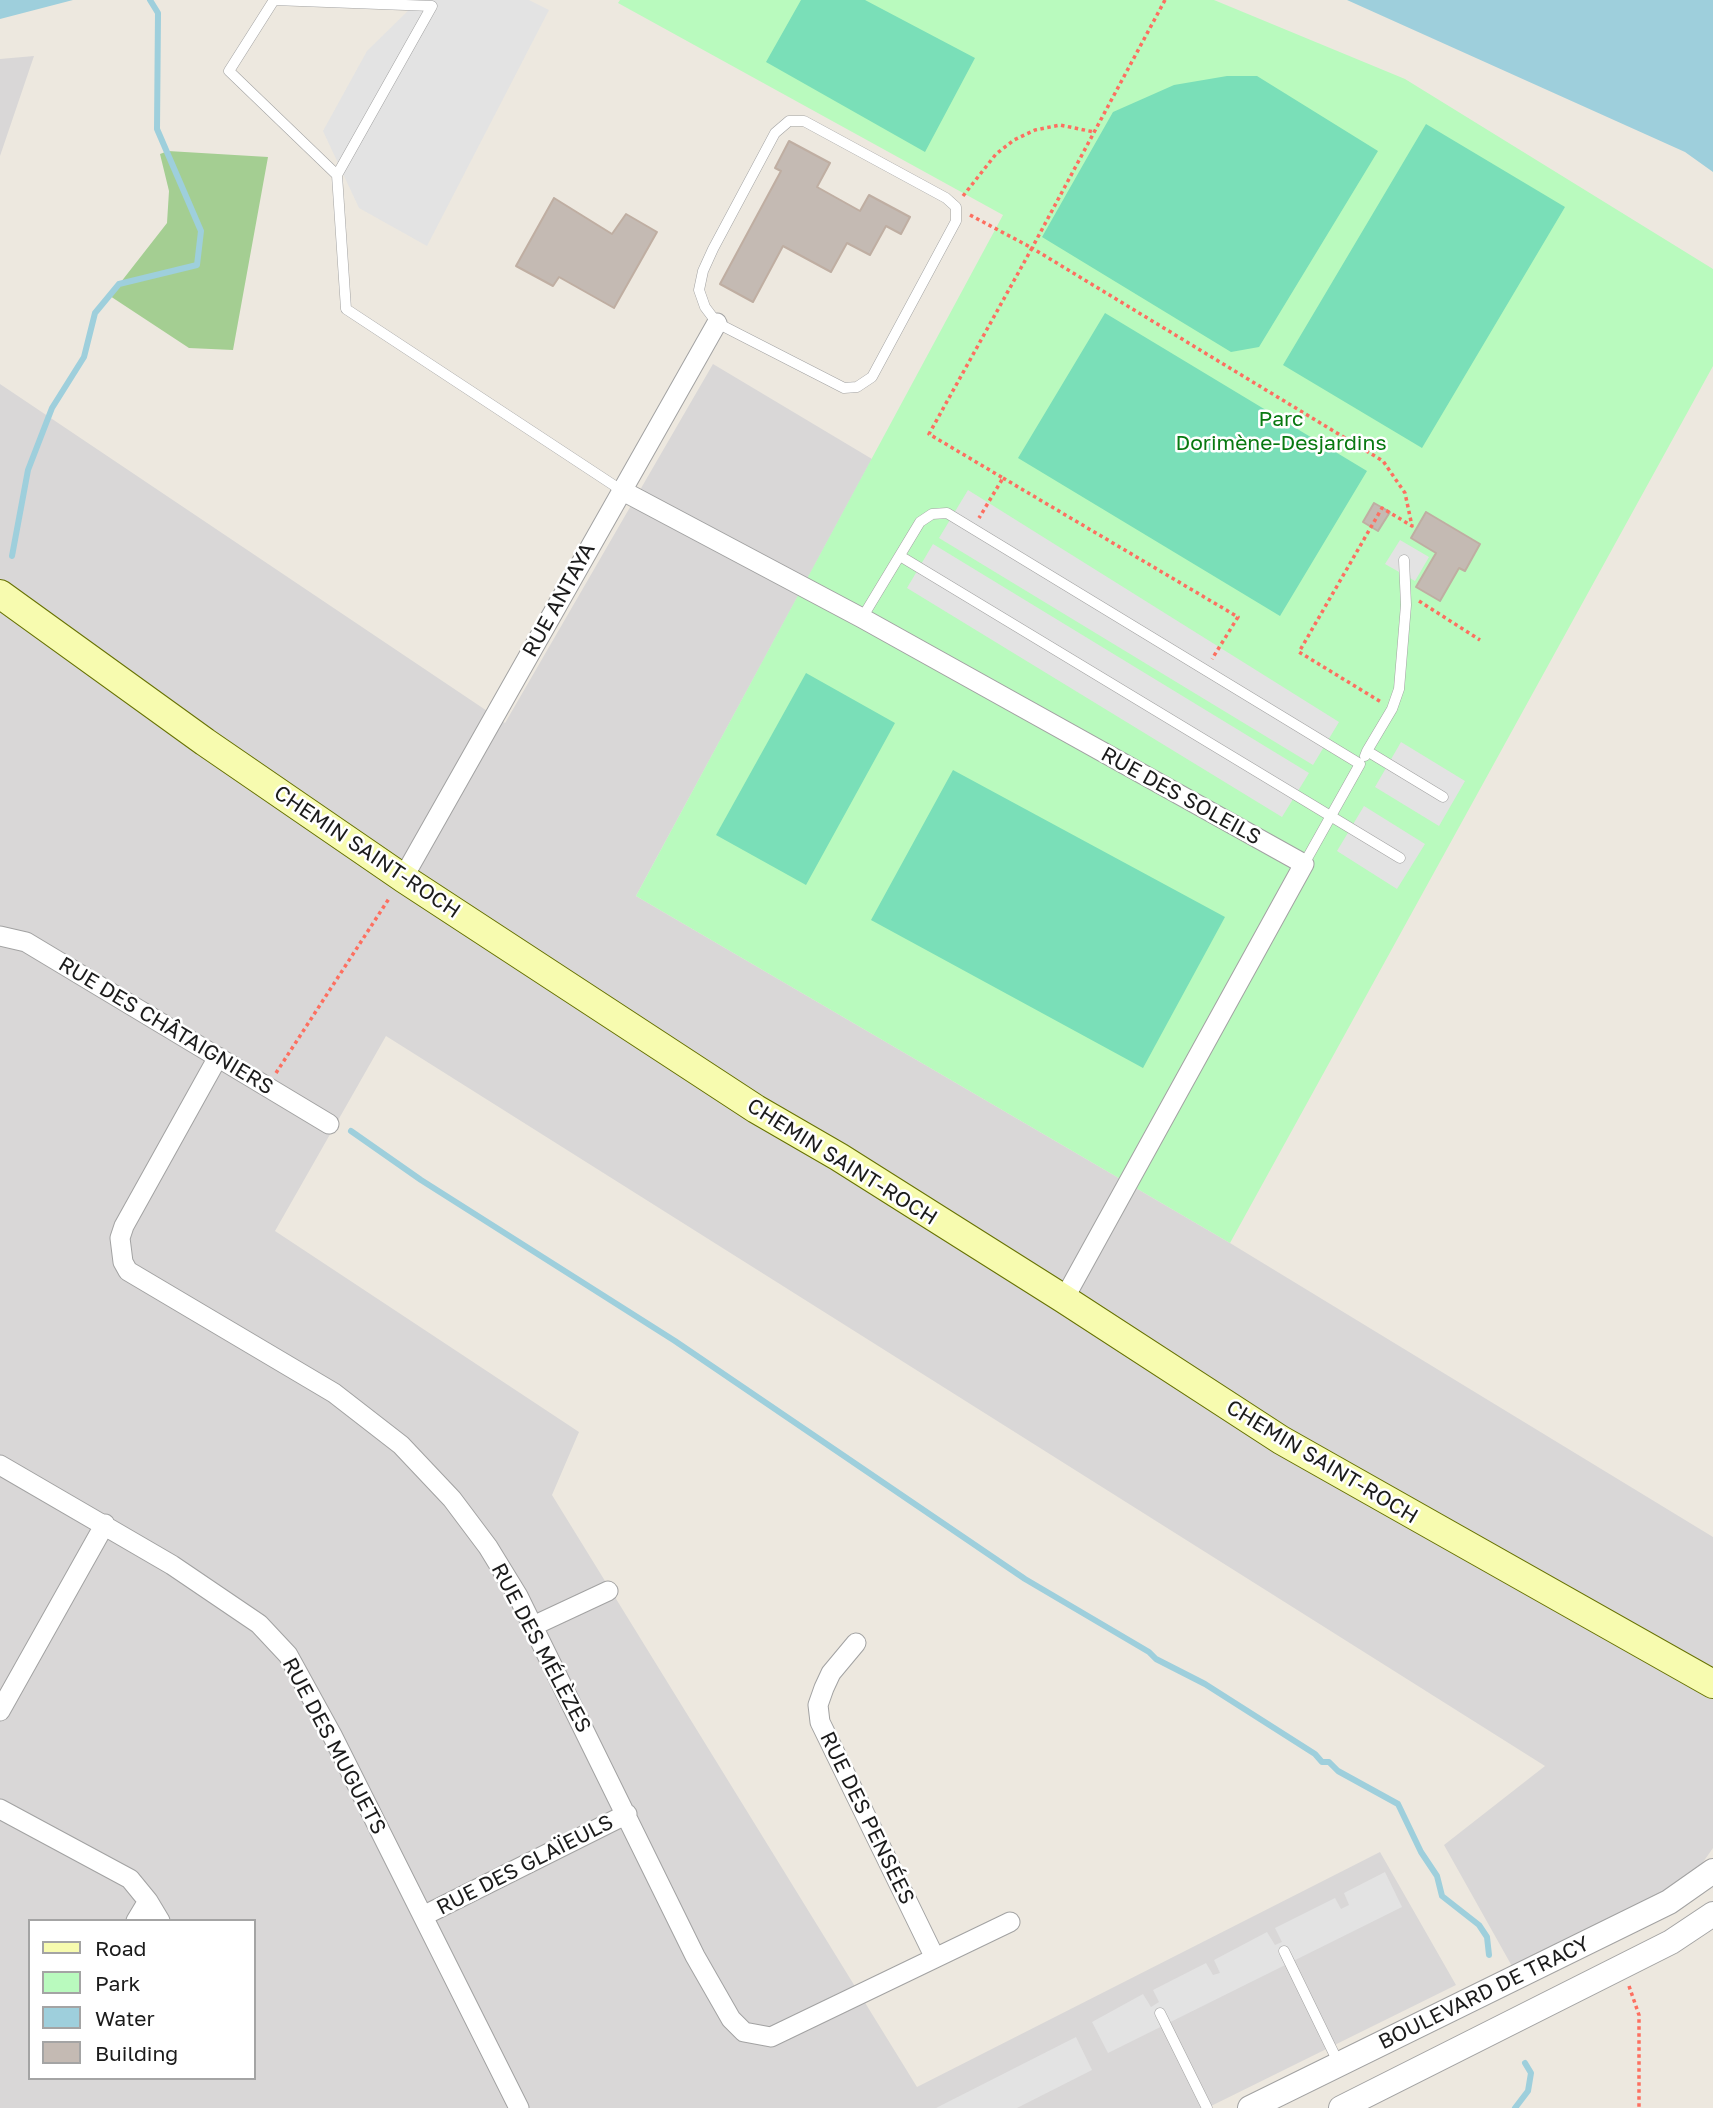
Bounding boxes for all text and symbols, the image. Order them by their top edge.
park label: Parc Dorimène-Desjardins [1175,406,1387,456]
street label: RUE ANTAYA [517,539,601,661]
street label: RUE DES SOLEILS [1097,742,1265,850]
street label: CHEMIN SAINT-ROCH [269,780,465,924]
street label: RUE DES CHÂTAIGNIERS [54,952,278,1100]
street label: CHEMIN SAINT-ROCH [742,1093,942,1231]
street label: CHEMIN SAINT-ROCH [1222,1395,1422,1529]
street label: RUE DES MÉLÈZES [486,1559,596,1737]
street label: RUE DES MUGUETS [277,1653,391,1839]
street label: RUE DES PENSÉES [814,1728,920,1908]
street label: RUE DES GLAÏEULS [432,1810,618,1920]
legend [28,1919,256,2080]
street label: BOULEVARD DE TRACY [1375,1931,1593,2055]
text: Road [95,1935,146,1961]
text: Park [95,1970,140,1996]
text: Water [95,2005,155,2031]
text: Building [95,2040,178,2066]

